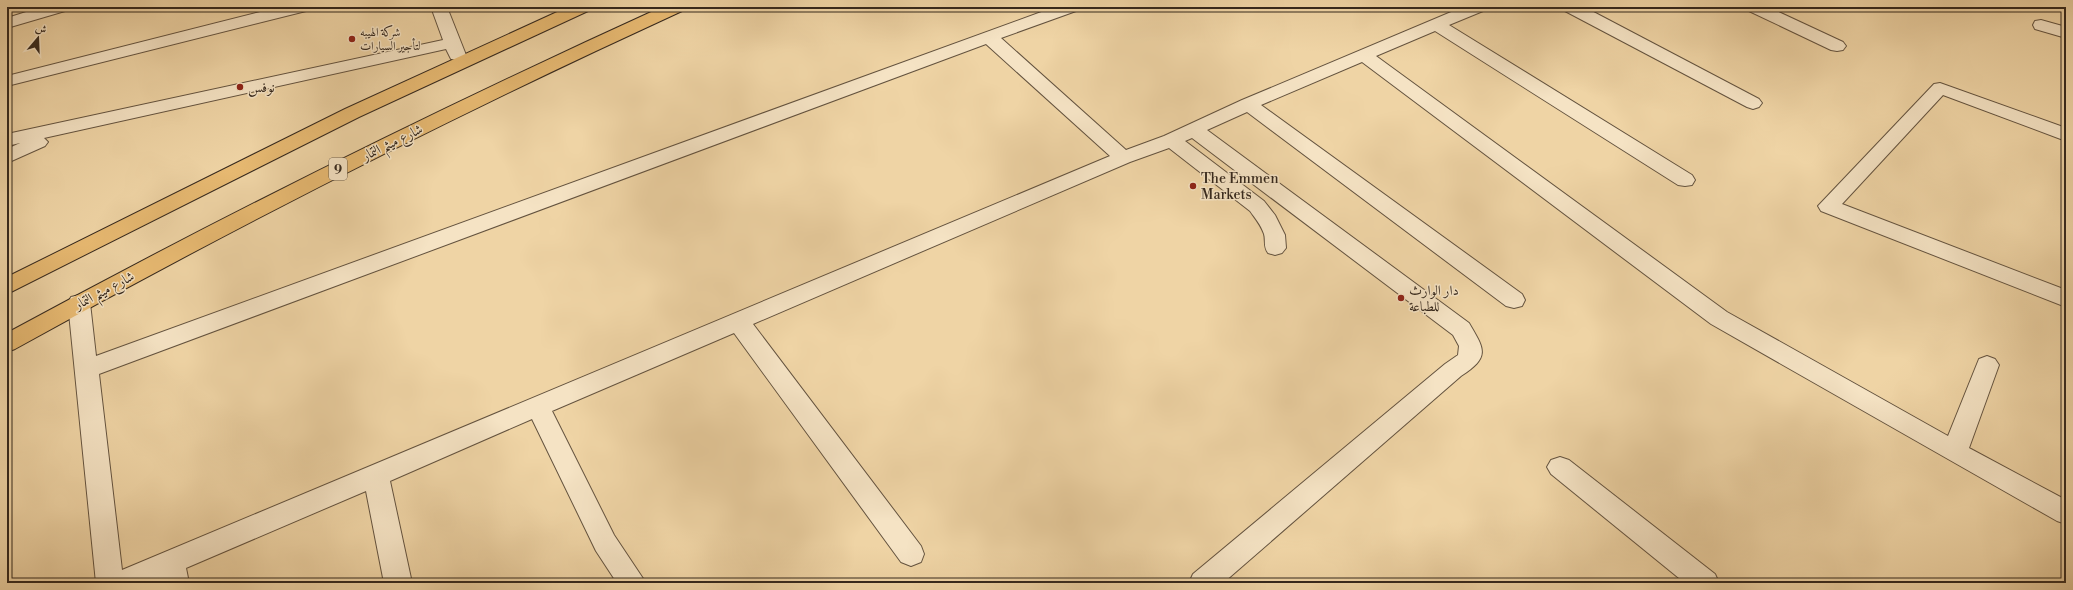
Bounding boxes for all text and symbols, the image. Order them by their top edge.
north arrow [18,18,58,58]
text: ش [33,21,48,38]
place label: شركة الهيبه لتأجير السيارات [360,24,421,54]
marker: شركة الهيبه لتأجير السيارات [347,34,357,44]
place label: نوفس [248,79,275,97]
marker: نوفس [235,82,245,92]
street label: شارع ميثم التمار [357,120,428,170]
road number: 9 [329,158,347,180]
place label: The Emmen Markets [1201,170,1279,204]
marker: The Emmen Markets [1188,181,1198,191]
street label: شارع ميثم التمار [69,268,140,319]
place label: دار الوارث للطباعة [1409,282,1459,316]
marker: دار الوارث للطباعة [1396,293,1406,303]

